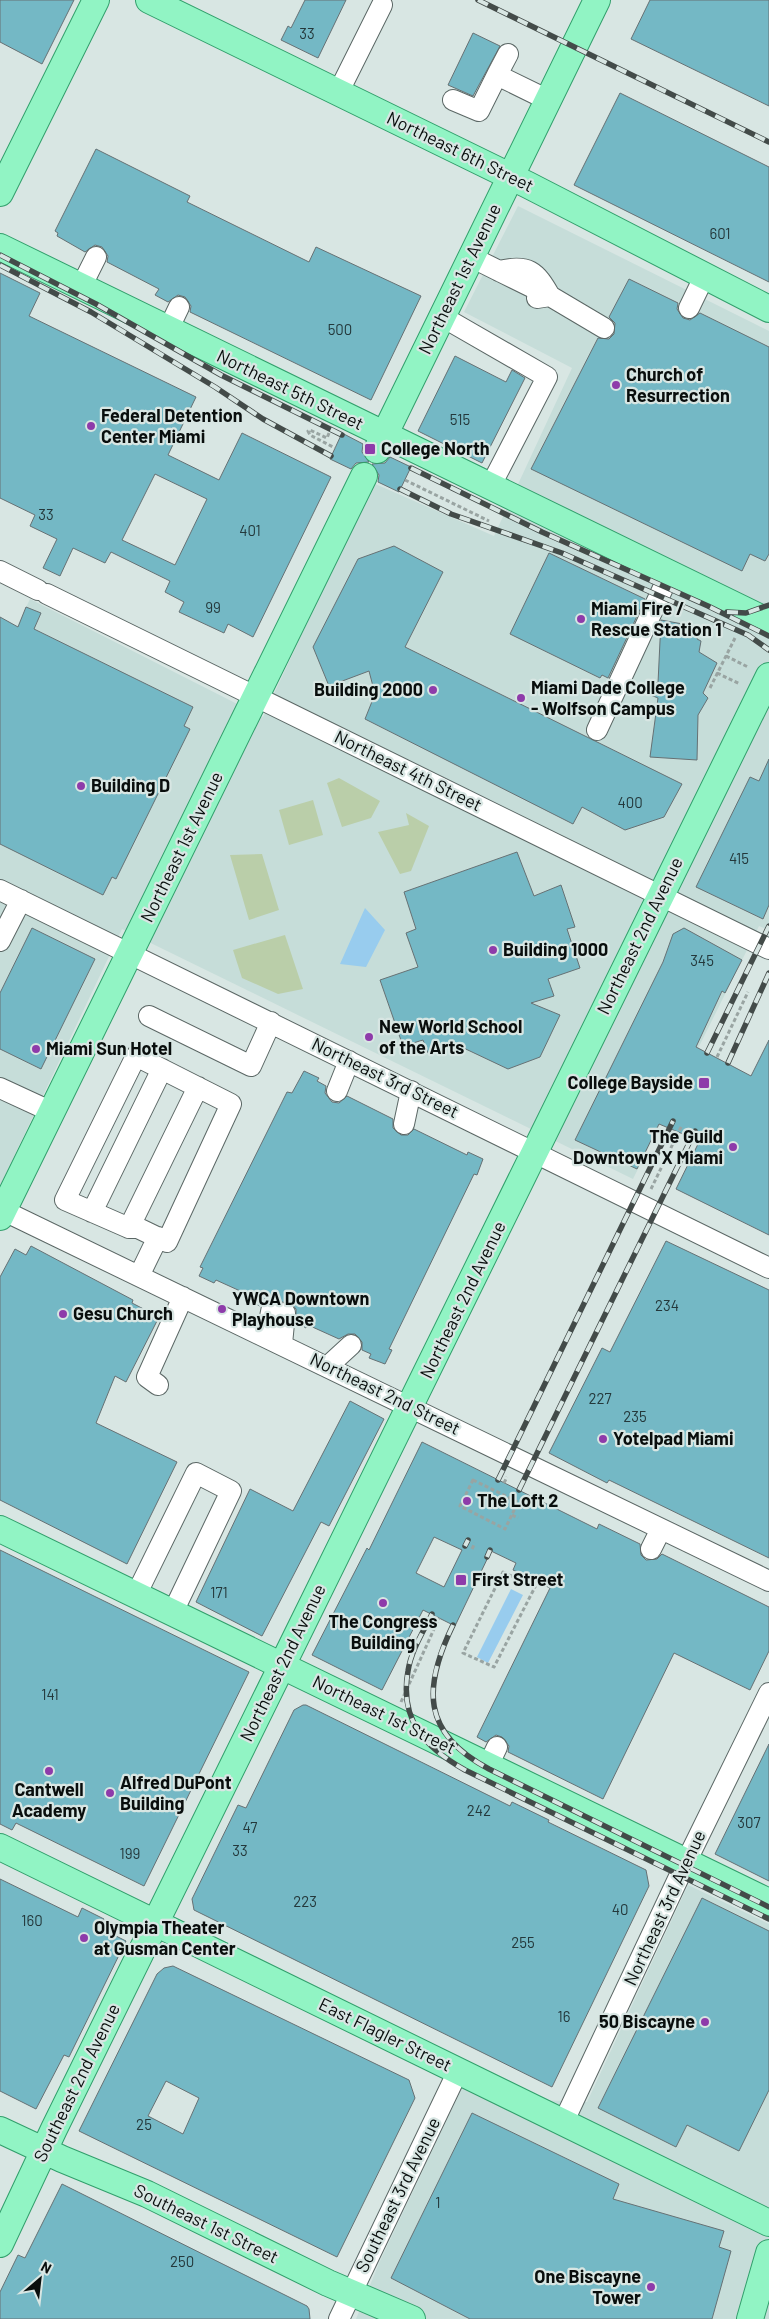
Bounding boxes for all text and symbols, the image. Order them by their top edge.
house number: 33 [299,24,315,42]
street label: Northeast 6th Street [383,106,537,196]
street label: Northeast 1st Avenue [413,200,505,357]
house number: 601 [709,224,731,242]
house number: 500 [328,320,352,338]
street label: Northeast 5th Street [213,344,367,434]
place label: Church of Resurrection [626,363,730,406]
marker: Church of Resurrection [610,379,622,391]
place label: Federal Detention Center Miami [101,404,243,447]
house number: 515 [450,410,470,428]
marker: Federal Detention Center Miami [85,420,97,432]
place label: College North [381,437,490,459]
marker: College North [363,442,377,456]
house number: 33 [38,505,54,523]
house number: 401 [239,521,261,539]
place label: Miami Fire / Rescue Station 1 [591,597,722,640]
house number: 99 [205,598,221,616]
marker: Miami Fire / Rescue Station 1 [575,613,587,625]
place label: Miami Dade College - Wolfson Campus [531,676,685,719]
place label: Building 2000 [314,678,423,700]
marker: Building 2000 [427,684,439,696]
marker: Miami Dade College - Wolfson Campus [515,692,527,704]
street label: Northeast 4th Street [331,725,486,815]
street label: Northeast 1st Avenue [135,768,227,925]
place label: Building D [91,774,170,796]
marker: Building D [75,780,87,792]
house number: 400 [617,793,643,811]
house number: 415 [729,849,749,867]
street label: Northeast 2nd Avenue [591,853,687,1018]
place label: Building 1000 [503,938,608,960]
marker: Building 1000 [487,944,499,956]
house number: 345 [690,951,714,969]
place label: New World School of the Arts [379,1015,522,1058]
marker: New World School of the Arts [363,1031,375,1043]
street label: Northeast 3rd Street [308,1032,462,1122]
place label: Miami Sun Hotel [46,1037,172,1059]
marker: Miami Sun Hotel [30,1043,42,1055]
place label: College Bayside [568,1071,693,1093]
marker: College Bayside [697,1076,711,1090]
place label: The Guild Downtown X Miami [573,1125,723,1168]
marker: The Guild Downtown X Miami [727,1141,739,1153]
street label: Northeast 2nd Avenue [414,1217,510,1382]
place label: YWCA Downtown Playhouse [232,1287,369,1330]
house number: 234 [655,1296,679,1314]
place label: Gesu Church [73,1302,173,1324]
marker: YWCA Downtown Playhouse [216,1303,228,1315]
marker: Gesu Church [57,1308,69,1320]
street label: Northeast 2nd Street [307,1347,464,1439]
house number: 227 [588,1389,612,1407]
house number: 235 [623,1407,647,1425]
place label: Yotelpad Miami [613,1427,734,1449]
marker: Yotelpad Miami [597,1433,609,1445]
place label: The Loft 2 [477,1489,558,1511]
marker: The Loft 2 [461,1495,473,1507]
place label: First Street [472,1568,564,1590]
marker: First Street [454,1573,468,1587]
street label: Northeast 2nd Avenue [234,1580,330,1745]
house number: 171 [210,1583,228,1601]
marker: The Congress Building [377,1597,389,1609]
place label: The Congress Building [329,1610,437,1653]
street label: Northeast 1st Street [309,1670,460,1758]
house number: 141 [41,1685,59,1703]
marker: Cantwell Academy [43,1765,55,1777]
place label: Alfred DuPont Building [120,1771,232,1814]
place label: Cantwell Academy [12,1778,86,1821]
marker: Alfred DuPont Building [104,1787,116,1799]
house number: 242 [467,1801,491,1819]
house number: 307 [737,1813,761,1831]
house number: 47 [243,1818,257,1836]
street label: Northeast 3rd Avenue [618,1826,710,1989]
house number: 33 [232,1841,248,1859]
house number: 199 [120,1844,140,1862]
house number: 223 [293,1892,317,1910]
house number: 40 [612,1900,628,1918]
house number: 160 [21,1911,43,1929]
place label: Olympia Theater at Gusman Center [94,1916,236,1959]
marker: Olympia Theater at Gusman Center [78,1932,90,1944]
house number: 255 [511,1933,535,1951]
street label: East Flagler Street [315,1992,455,2076]
street label: Southeast 2nd Avenue [28,2000,124,2165]
house number: 16 [558,2007,570,2025]
place label: 50 Biscayne [599,2010,695,2032]
marker: 50 Biscayne [699,2016,711,2028]
street label: Southeast 3rd Avenue [350,2113,444,2276]
house number: 25 [136,2115,152,2133]
street label: Southeast 1st Street [131,2179,282,2268]
house number: 1 [435,2193,441,2211]
house number: 250 [170,2252,194,2270]
north arrow [15,2254,65,2304]
text: N [38,2257,54,2277]
place label: One Biscayne Tower [534,2265,641,2308]
marker: One Biscayne Tower [645,2281,657,2293]

